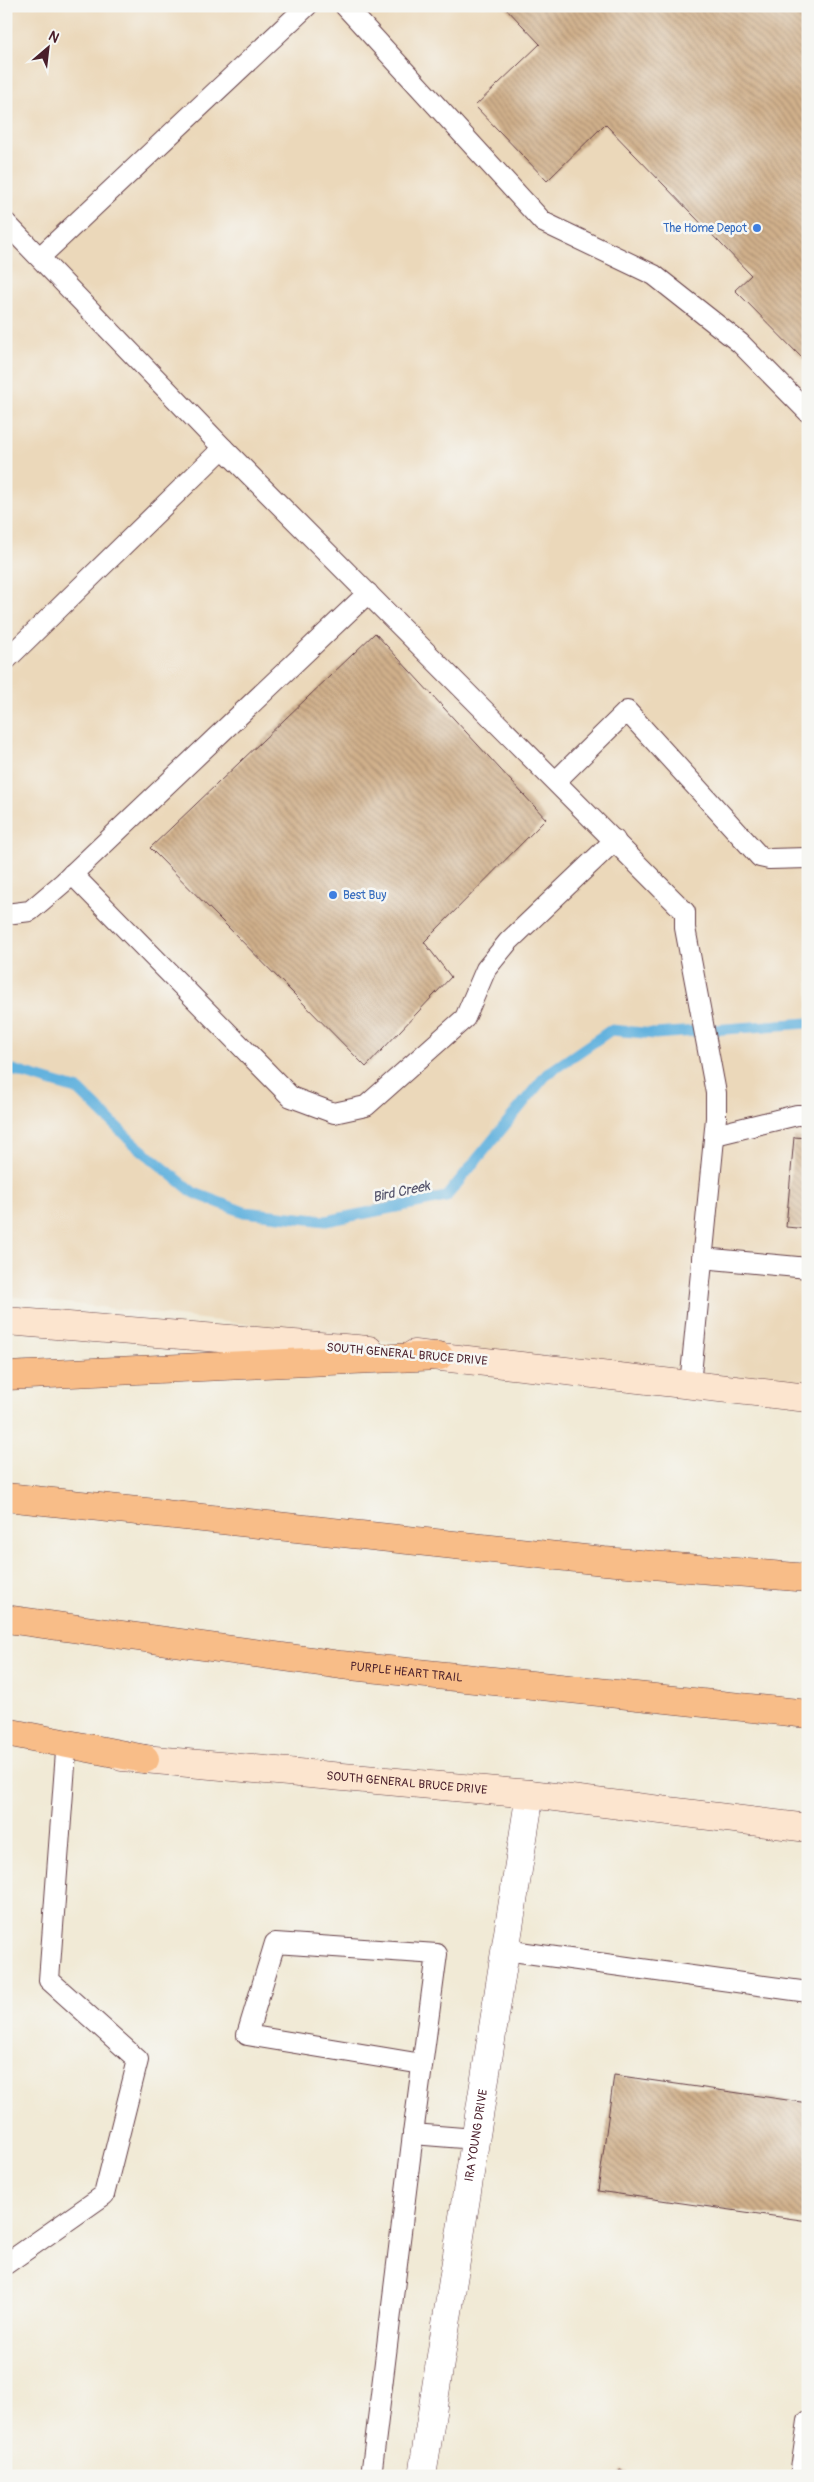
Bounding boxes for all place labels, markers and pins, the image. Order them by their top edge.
place label: The Home Depot [663,221,747,236]
marker: The Home Depot [751,222,763,234]
place label: Best Buy [343,888,386,903]
marker: Best Buy [327,889,339,901]

